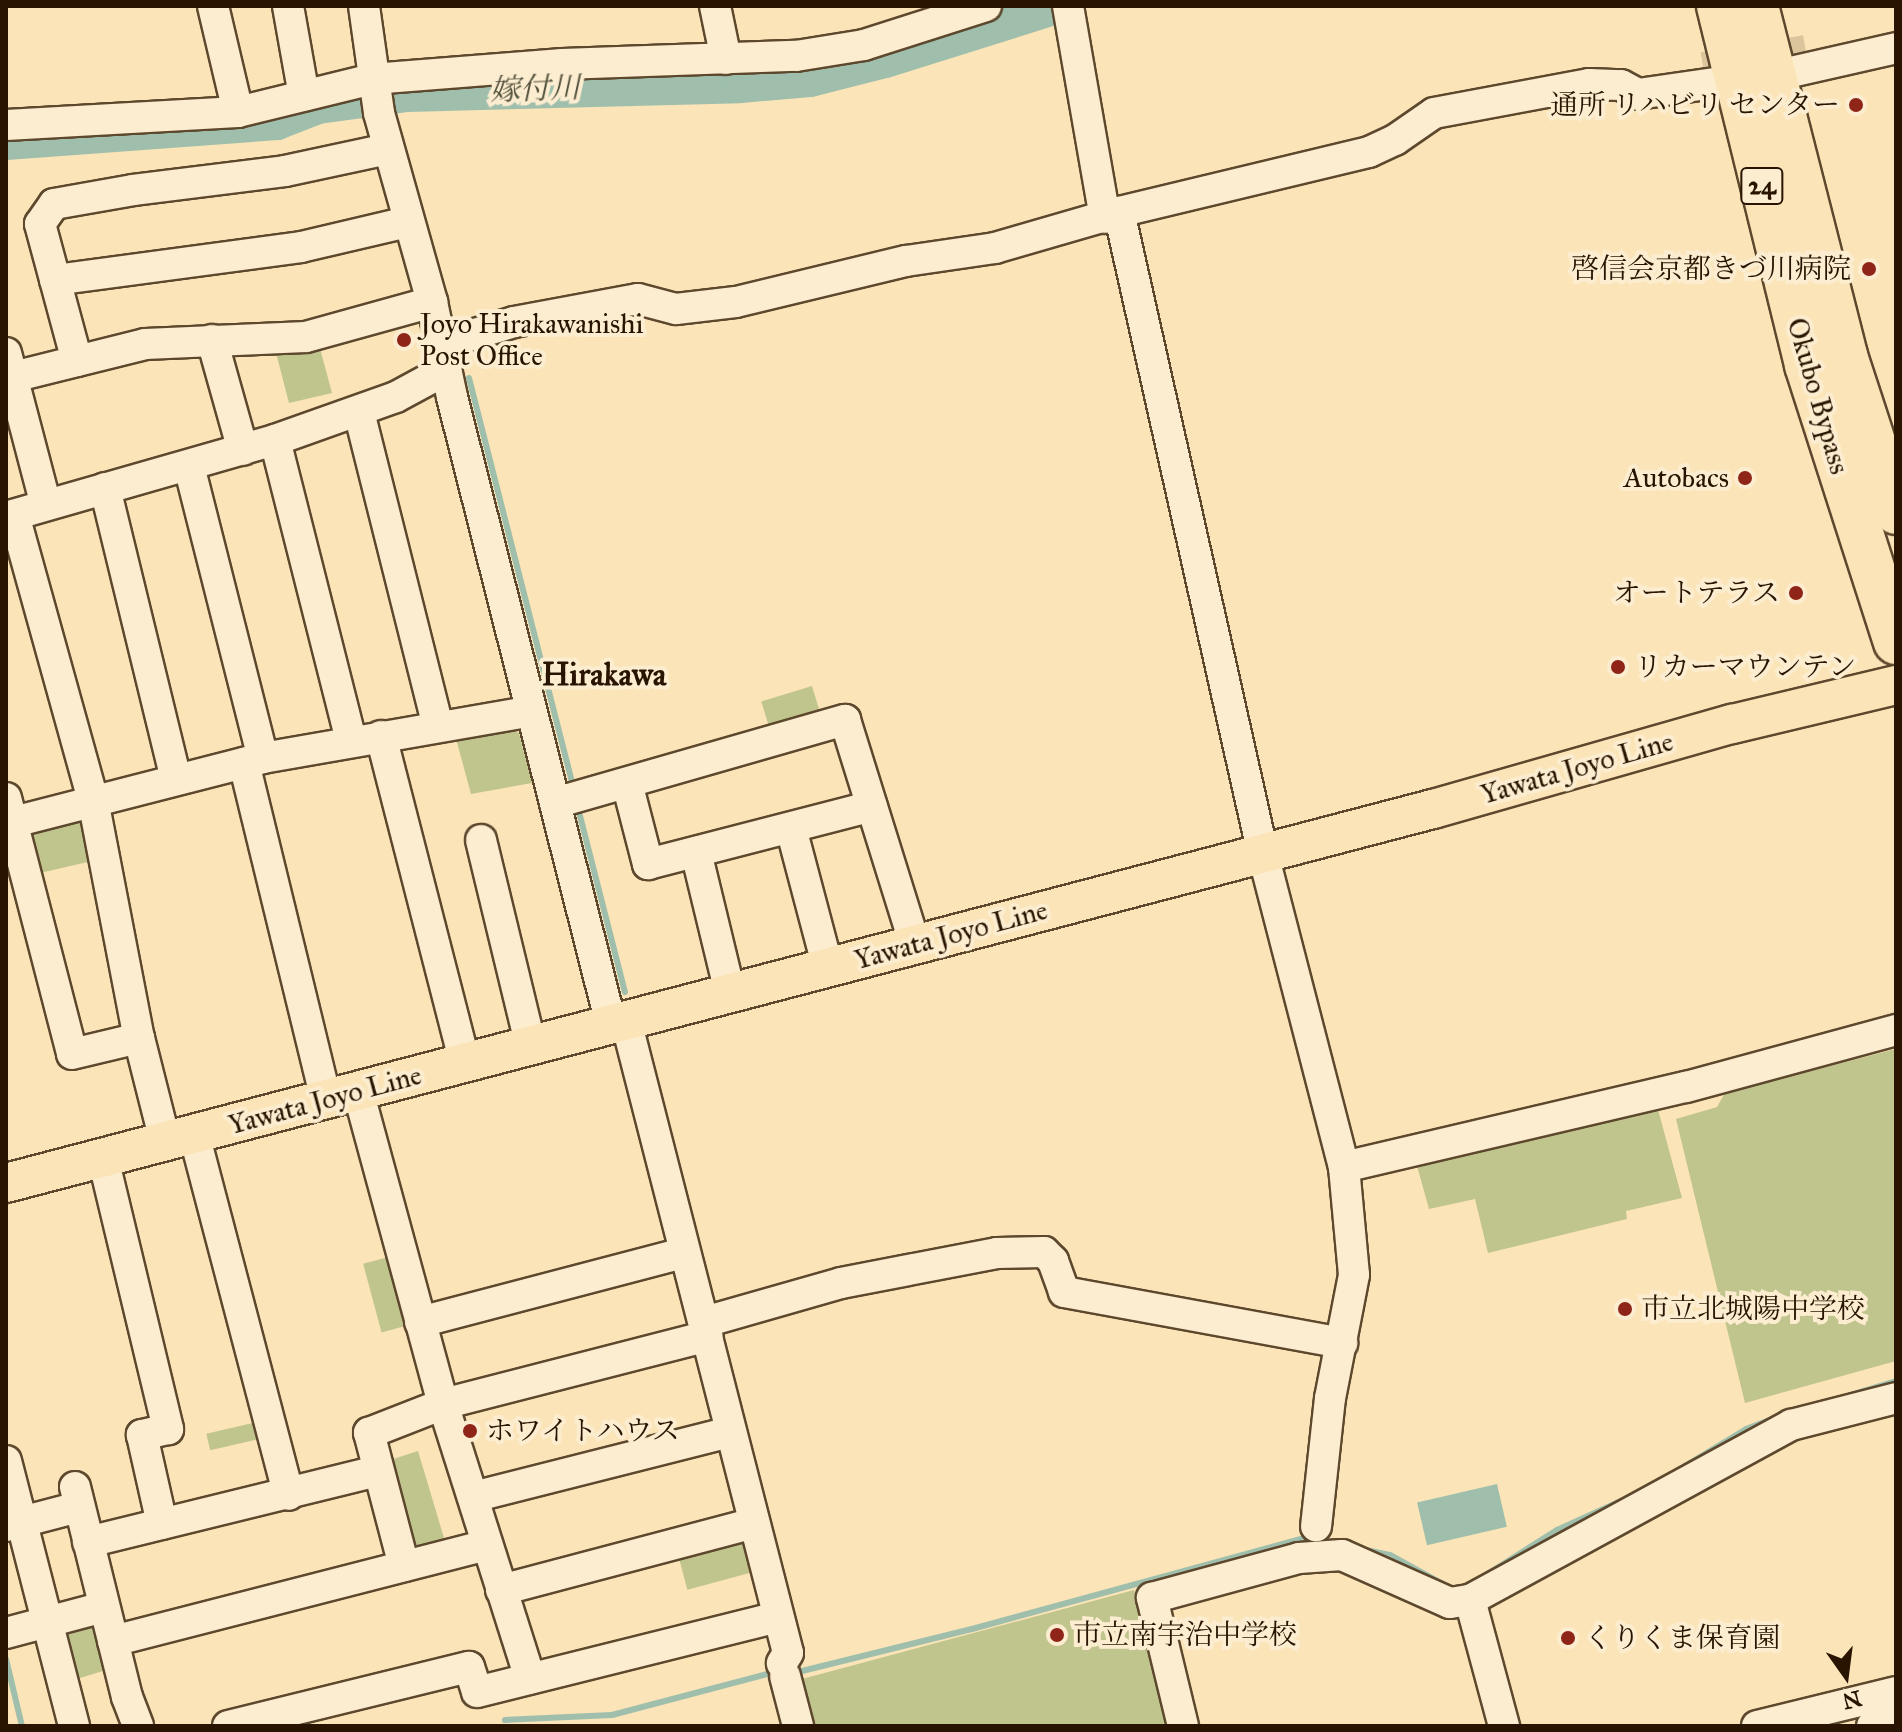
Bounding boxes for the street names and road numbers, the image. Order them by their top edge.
road number: 24 [1740,164,1784,208]
street label: Okubo Bypass [1780,314,1856,478]
street label: Yawata Joyo Line [1477,724,1677,812]
street label: Yawata Joyo Line [851,893,1051,977]
street label: Yawata Joyo Line [225,1058,425,1142]

